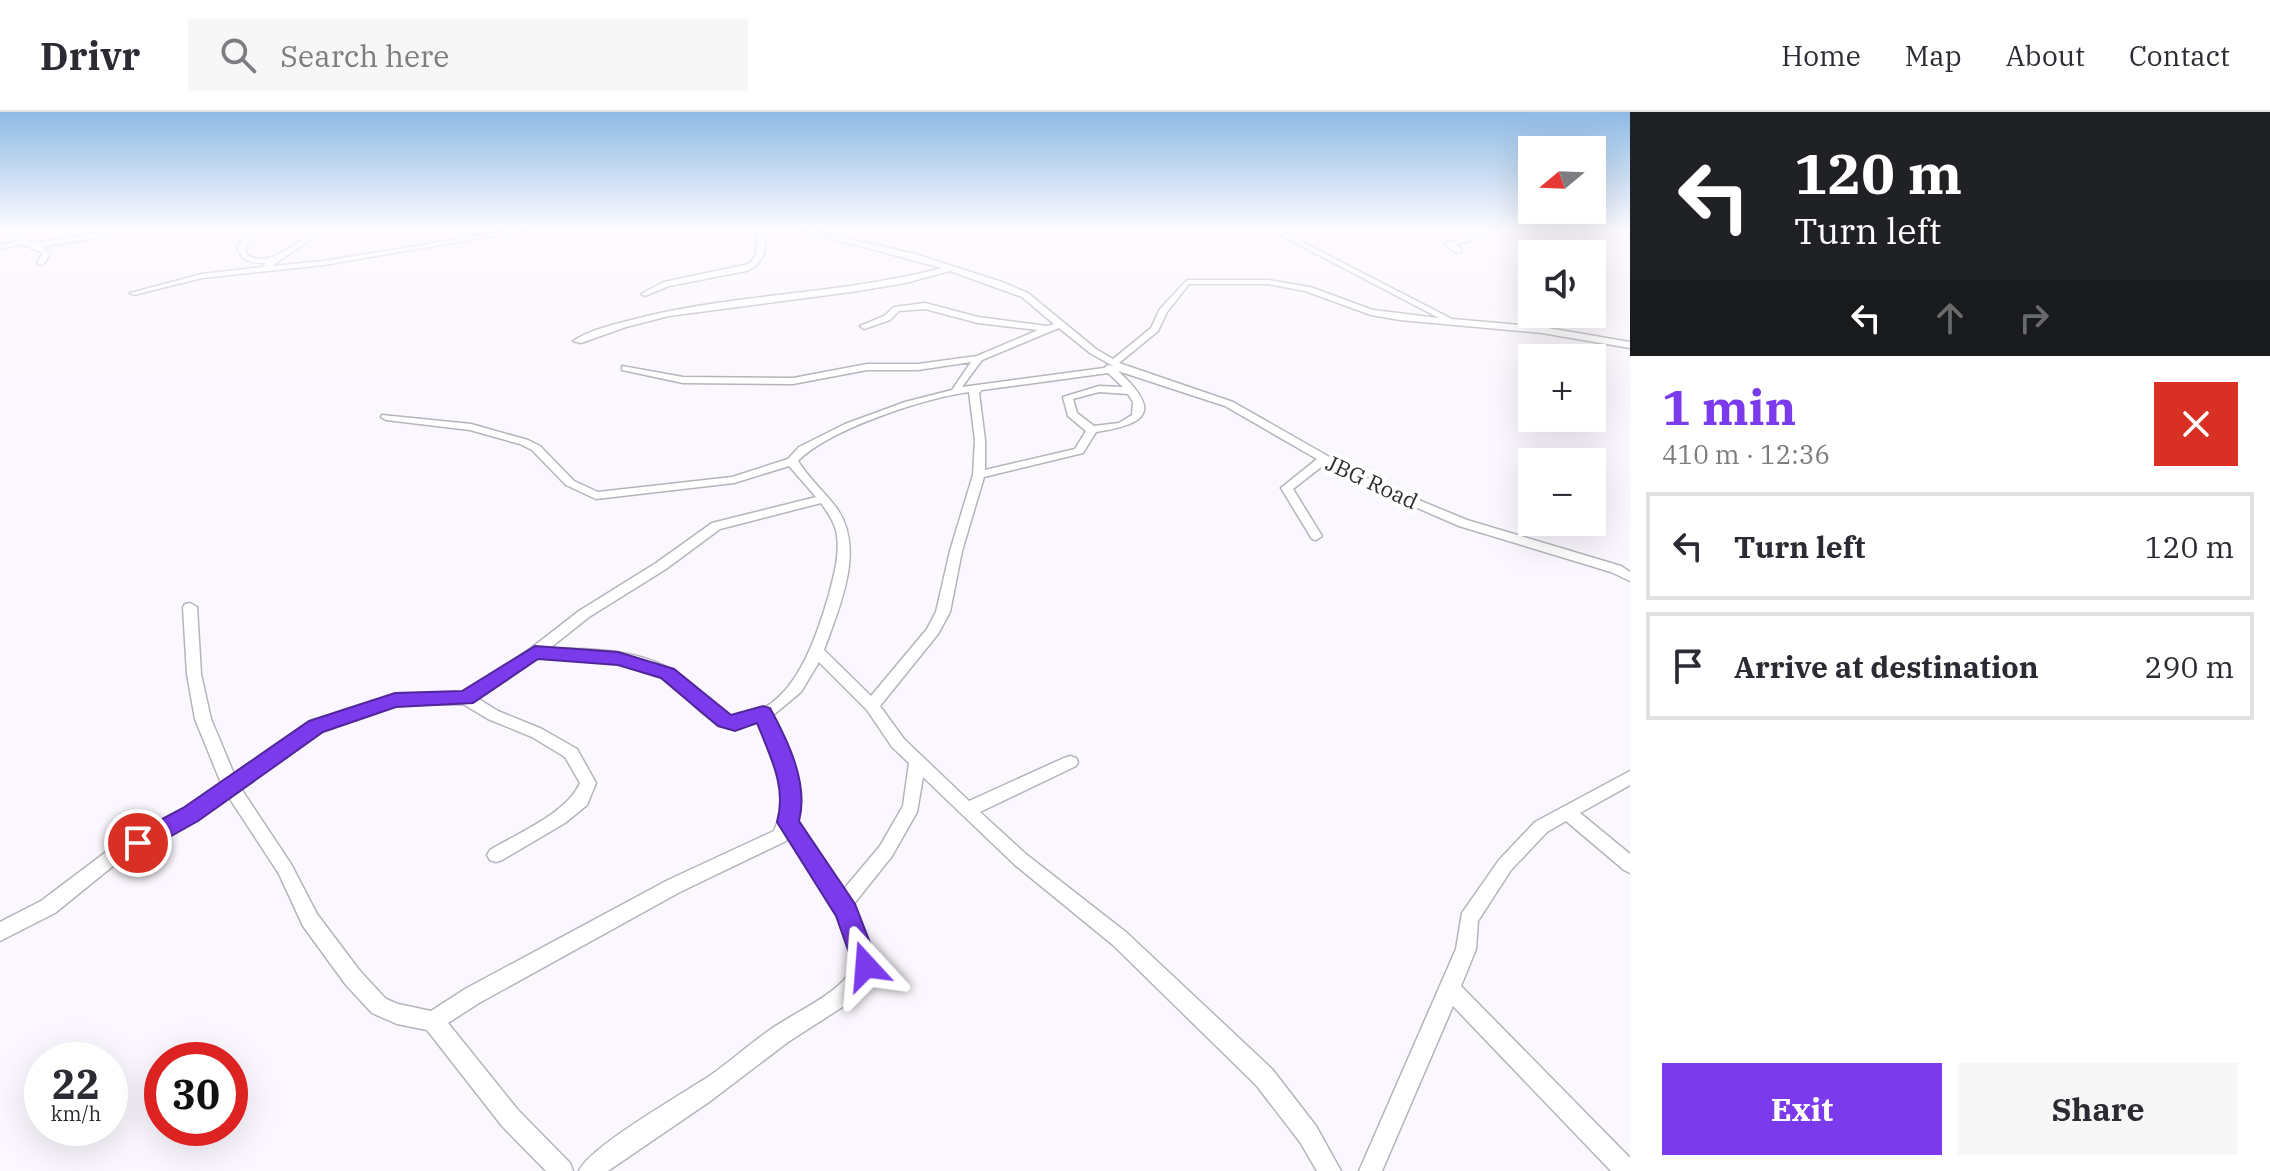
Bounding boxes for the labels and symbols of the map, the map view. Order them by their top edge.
north arrow [1518,136,1606,224]
street label: JBG Road [1322,448,1423,515]
pin [104,809,172,877]
position arrow [824,924,908,1008]
speed limit sign: 30 [144,1042,248,1146]

